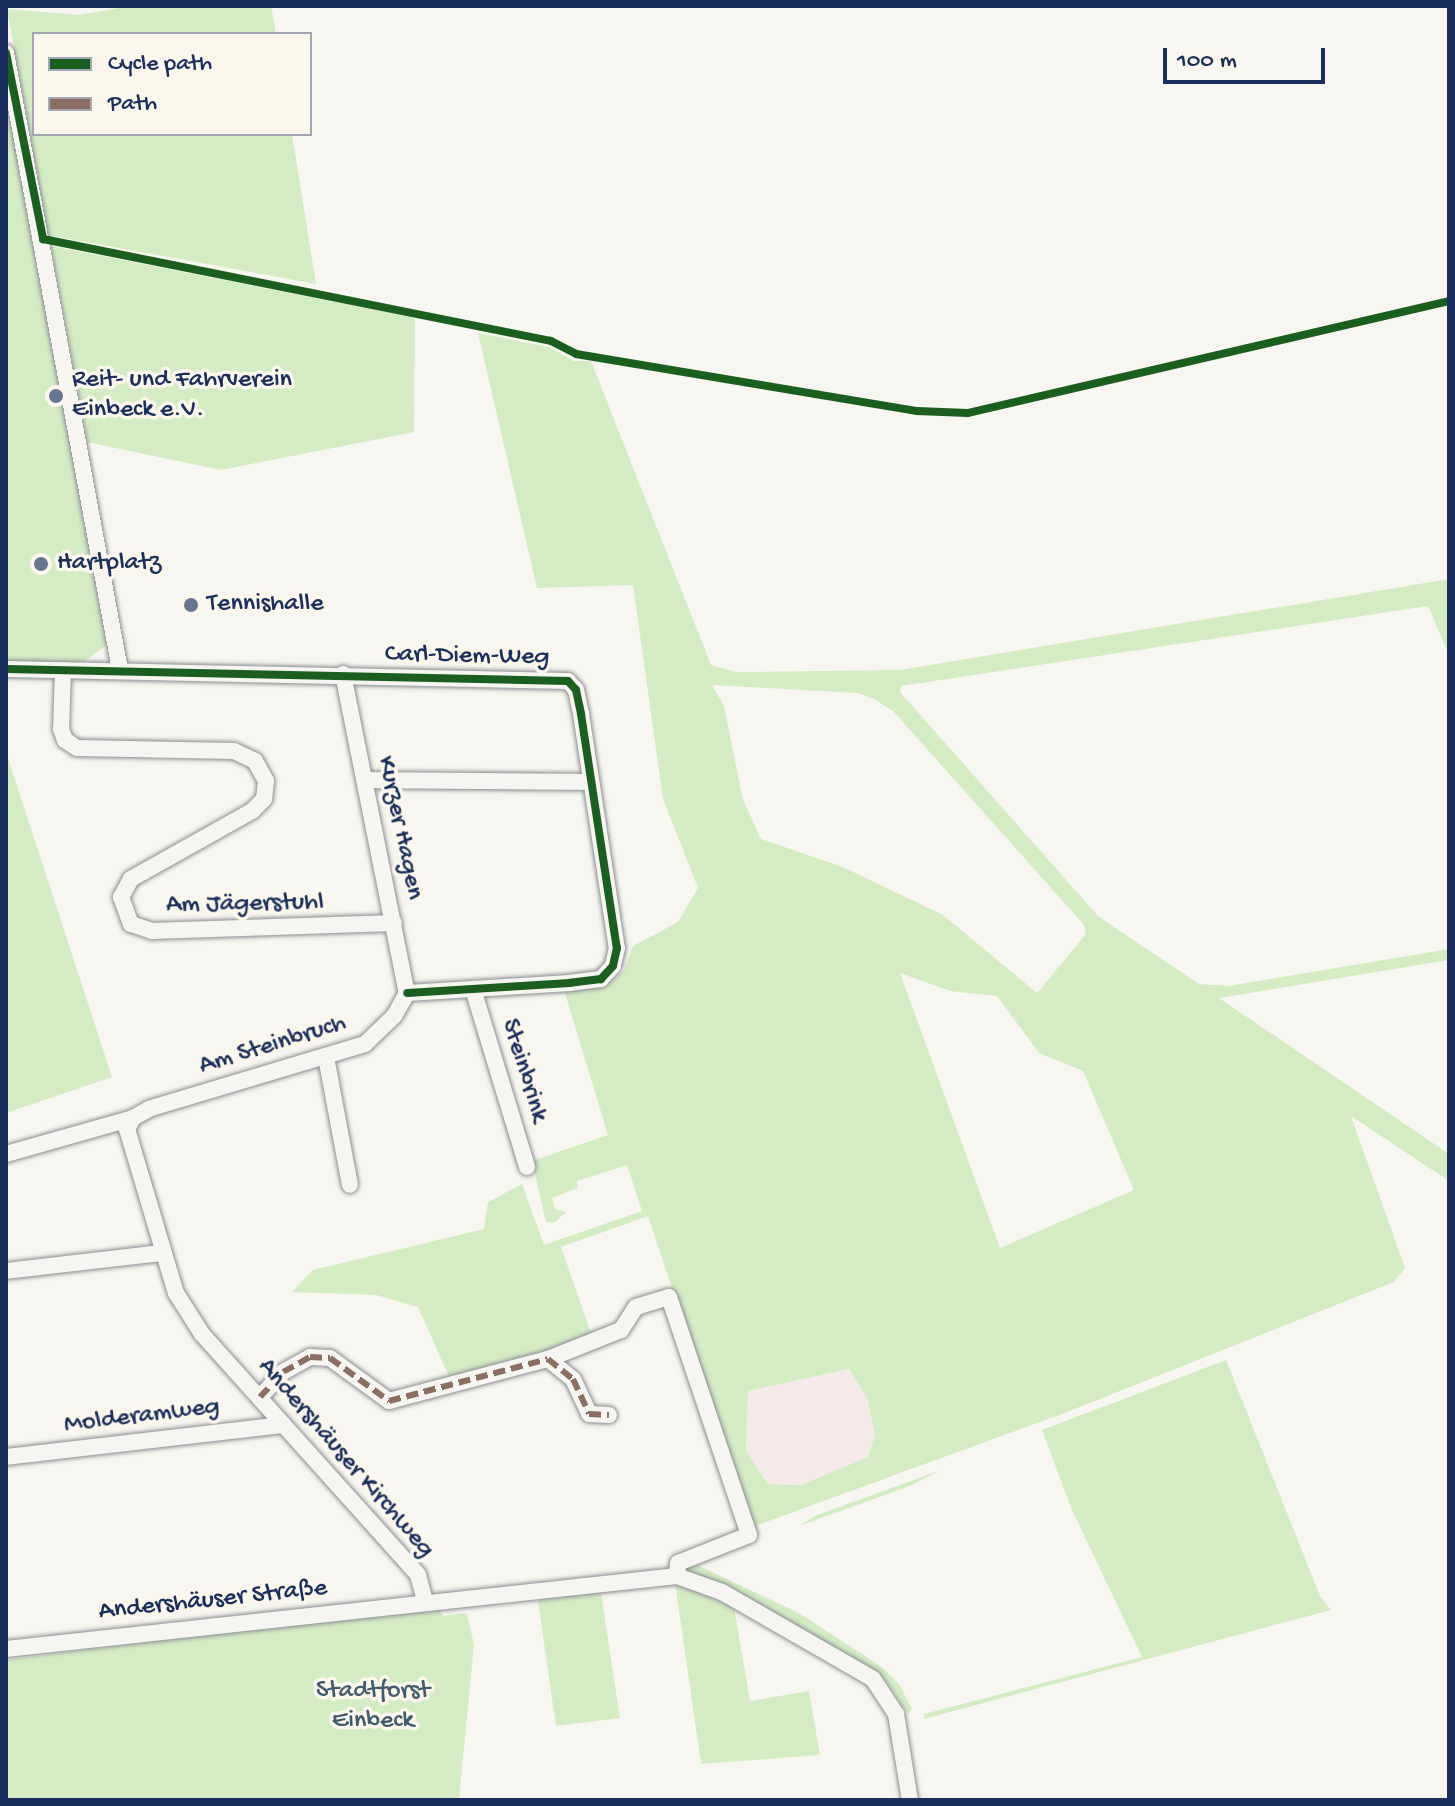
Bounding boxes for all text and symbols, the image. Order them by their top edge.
legend [32,32,312,136]
scale bar [1167,32,1329,82]
text: 100 m [1177,47,1237,76]
text: Cycle path [108,50,212,79]
text: Path [108,90,157,119]
place label: Reit- und Fahrverein Einbeck e.V. [72,365,292,426]
marker: Reit- und Fahrverein Einbeck e.V. [47,387,65,405]
place label: Hartplatz [57,548,161,580]
marker: Hartplatz [32,555,50,573]
place label: Tennishalle [207,589,324,621]
marker: Tennishalle [182,596,200,614]
street label: Carl-Diem-Weg [384,640,550,674]
street label: Kurzer Hagen [369,753,429,903]
street label: Am Jägerstuhl [166,888,324,922]
street label: Am Steinbruch [196,1009,350,1083]
street label: Steinbrink [492,1015,554,1127]
street label: Andershäuser Kirchweg [250,1353,440,1565]
street label: Molderamweg [62,1392,222,1442]
street label: Andershäuser Straße [97,1573,329,1629]
park label: Stadtforst Einbeck [316,1676,430,1738]

